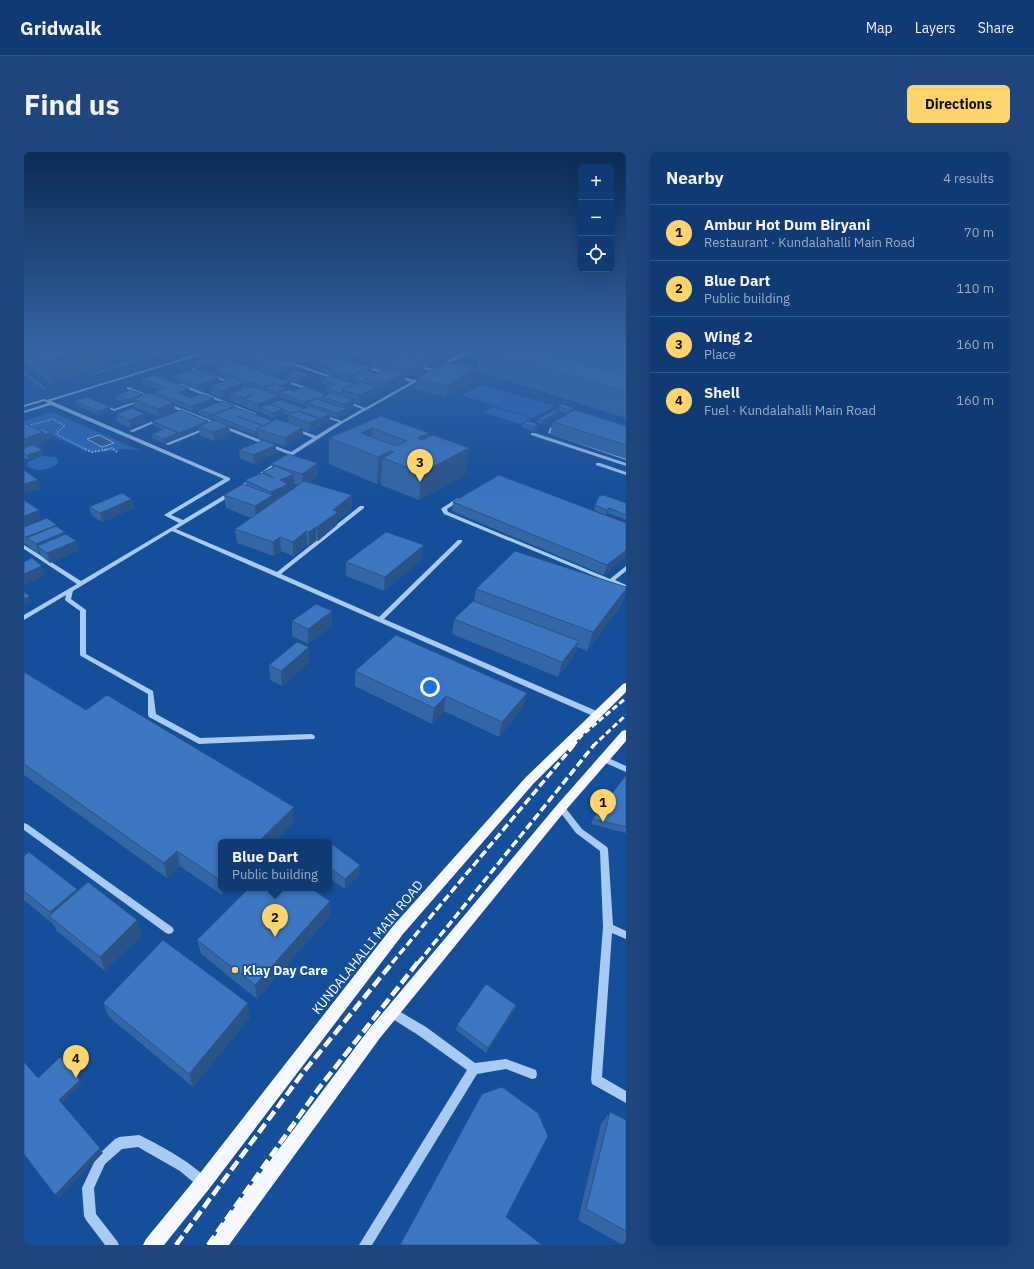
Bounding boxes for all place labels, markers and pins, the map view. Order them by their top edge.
pin: 3 [407,449,433,482]
pin: 1 [590,789,616,822]
pin: 2 [262,904,288,937]
place label: Klay Day Care [243,962,328,979]
marker: Klay Day Care [230,965,240,975]
pin: 4 [63,1045,89,1078]

